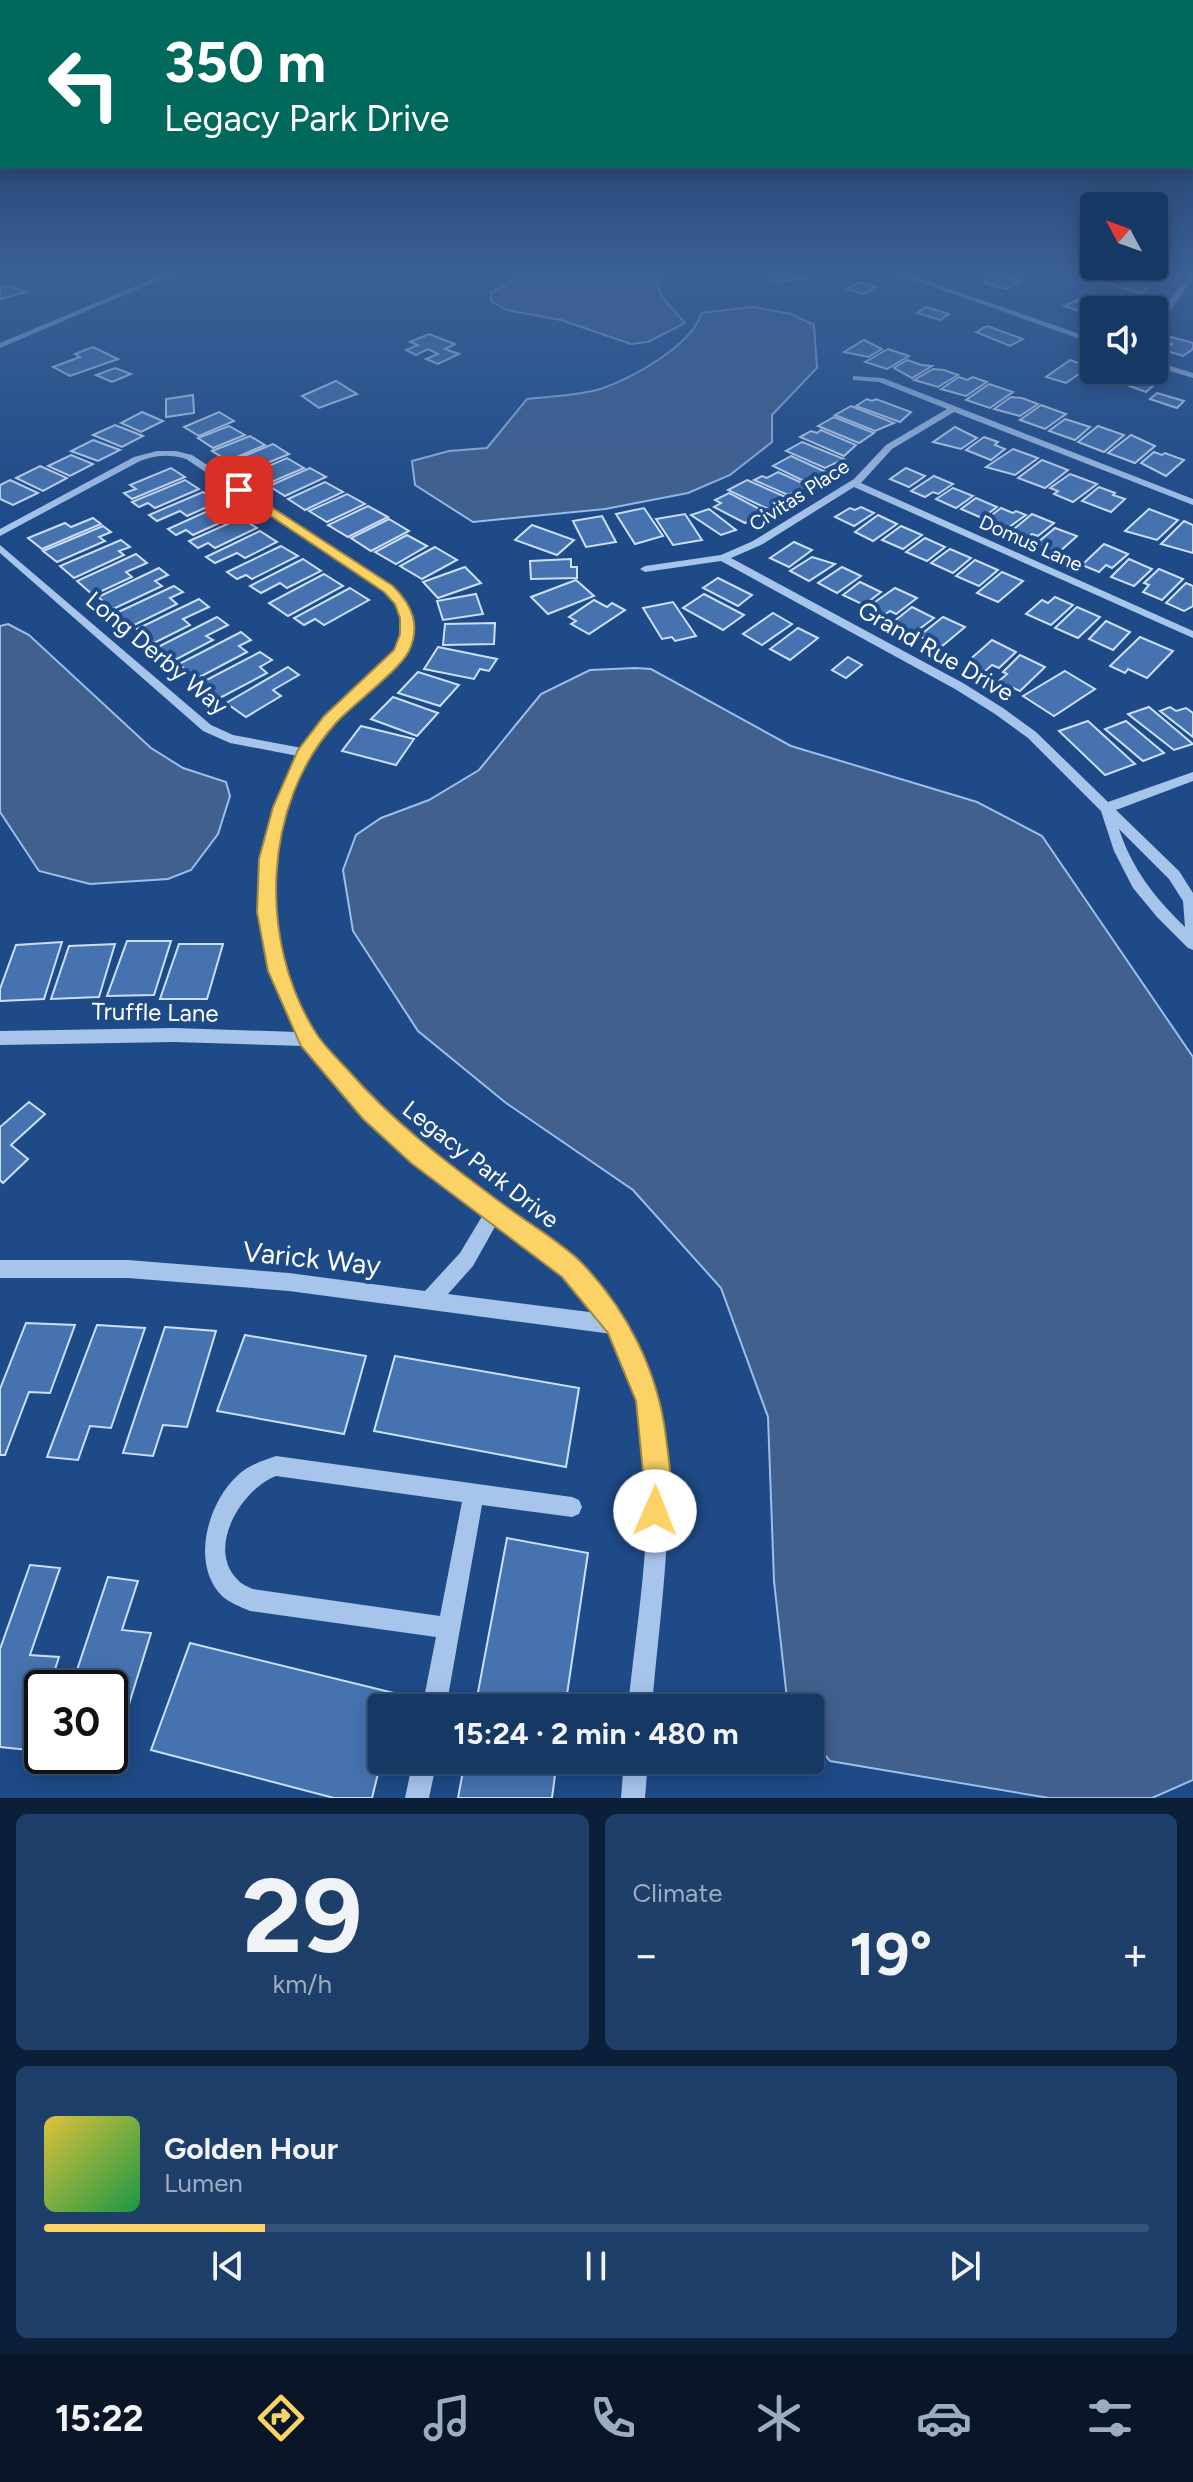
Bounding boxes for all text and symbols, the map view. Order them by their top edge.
text: 350 m [164,29,326,96]
icon: left [32,32,136,136]
text: Legacy Park Drive [164,97,449,140]
north arrow [1080,192,1168,280]
map controls [1080,192,1168,384]
button: sound [1080,296,1168,384]
street label: Civitas Place [745,454,853,536]
pin [205,456,273,524]
icon: arrive [217,468,261,512]
street label: Domus Lane [976,510,1086,576]
street label: Long Derby Way [80,585,234,721]
street label: Grand Rue Drive [853,595,1019,707]
street label: Truffle Lane [91,996,219,1028]
street label: Legacy Park Drive [397,1094,565,1234]
street label: Varick Way [241,1234,383,1282]
position arrow [613,1469,697,1553]
speed limit sign: 30 [24,1670,128,1774]
text: 15:24 · 2 min · 480 m [453,1715,739,1752]
text: 29 [242,1853,363,1978]
text: Climate [633,1877,722,1909]
text: 19° [849,1918,932,1990]
text: − [633,1928,660,1981]
text: + [1122,1928,1149,1981]
text: km/h [273,1968,332,2000]
text: Golden Hour [164,2130,338,2167]
text: Lumen [164,2167,243,2199]
icon: previous [206,2244,250,2288]
icon: pause [574,2244,618,2288]
icon: next [943,2244,987,2288]
icon: directions [253,2390,309,2446]
icon: music [419,2390,475,2446]
icon: phone [585,2390,641,2446]
icon: climate [751,2390,807,2446]
icon: car [916,2390,972,2446]
icon: filters [1082,2390,1138,2446]
text: 15:22 [55,2397,144,2440]

